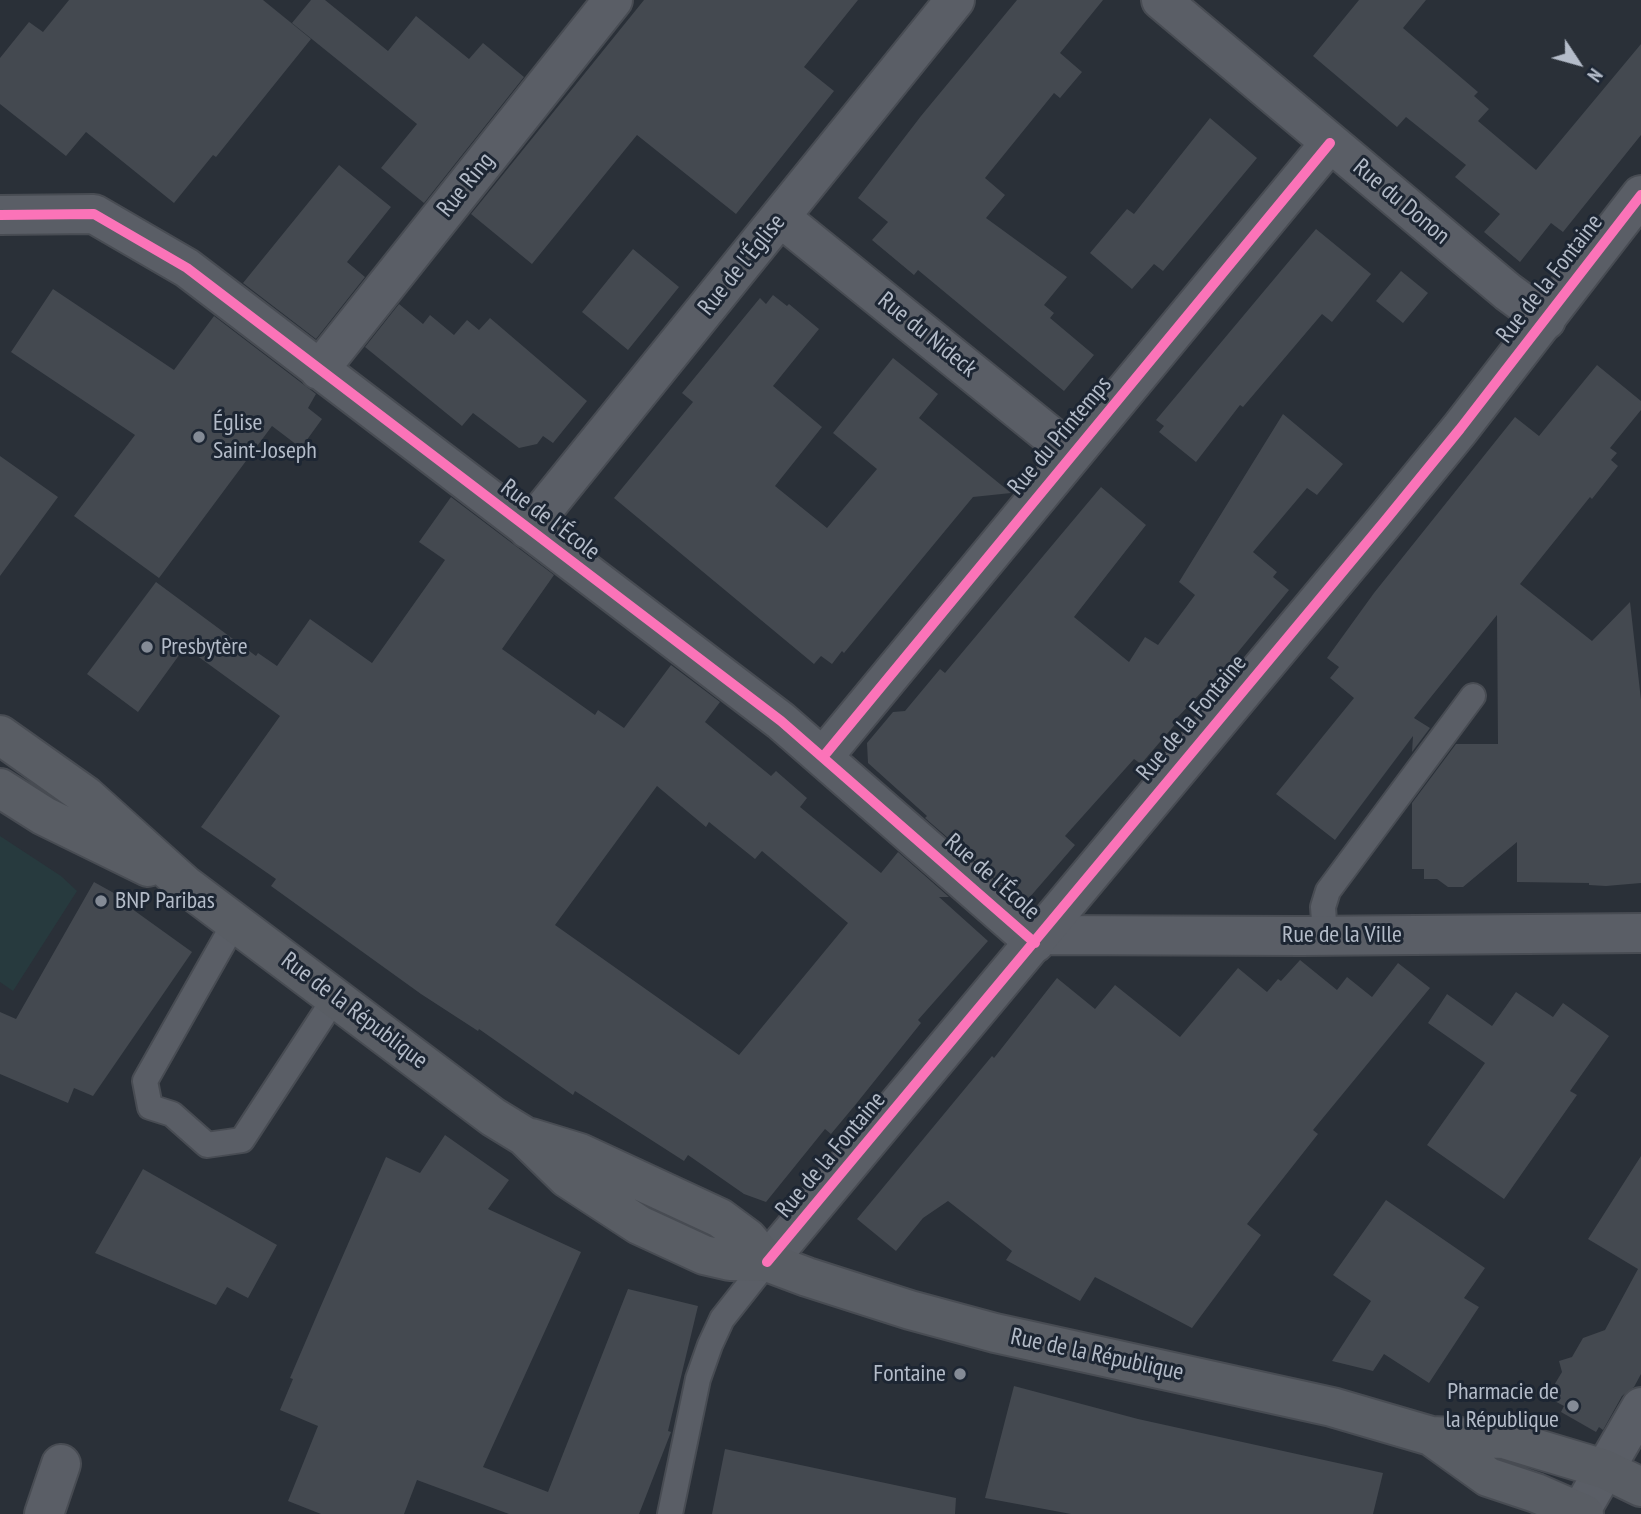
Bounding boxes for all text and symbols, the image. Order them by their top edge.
north arrow [1543,28,1613,98]
text: N [1582,64,1608,87]
street label: Rue Ring [431,147,501,223]
street label: Rue du Donon [1347,153,1455,251]
street label: Rue de l'Église [692,209,792,321]
street label: Rue de la Fontaine [1491,209,1609,349]
street label: Rue du Nideck [872,286,982,384]
street label: Rue du Printemps [1002,371,1118,501]
place label: Église Saint-Joseph [213,409,317,465]
marker: Église Saint-Joseph [191,429,207,445]
street label: Rue de l'École [495,473,605,567]
place label: Presbytère [161,633,248,661]
marker: Presbytère [139,639,155,655]
street label: Rue de la Fontaine [1131,649,1253,787]
street label: Rue de l'École [939,828,1045,926]
place label: BNP Paribas [115,887,215,915]
marker: BNP Paribas [93,893,109,909]
street label: Rue de la Ville [1282,921,1402,949]
street label: Rue de la République [275,947,433,1075]
street label: Rue de la Fontaine [770,1086,892,1224]
street label: Rue de la République [1008,1323,1186,1387]
place label: Fontaine [873,1360,946,1388]
marker: Fontaine [952,1366,968,1382]
place label: Pharmacie de la République [1445,1378,1559,1434]
marker: Pharmacie de la République [1565,1398,1581,1414]

